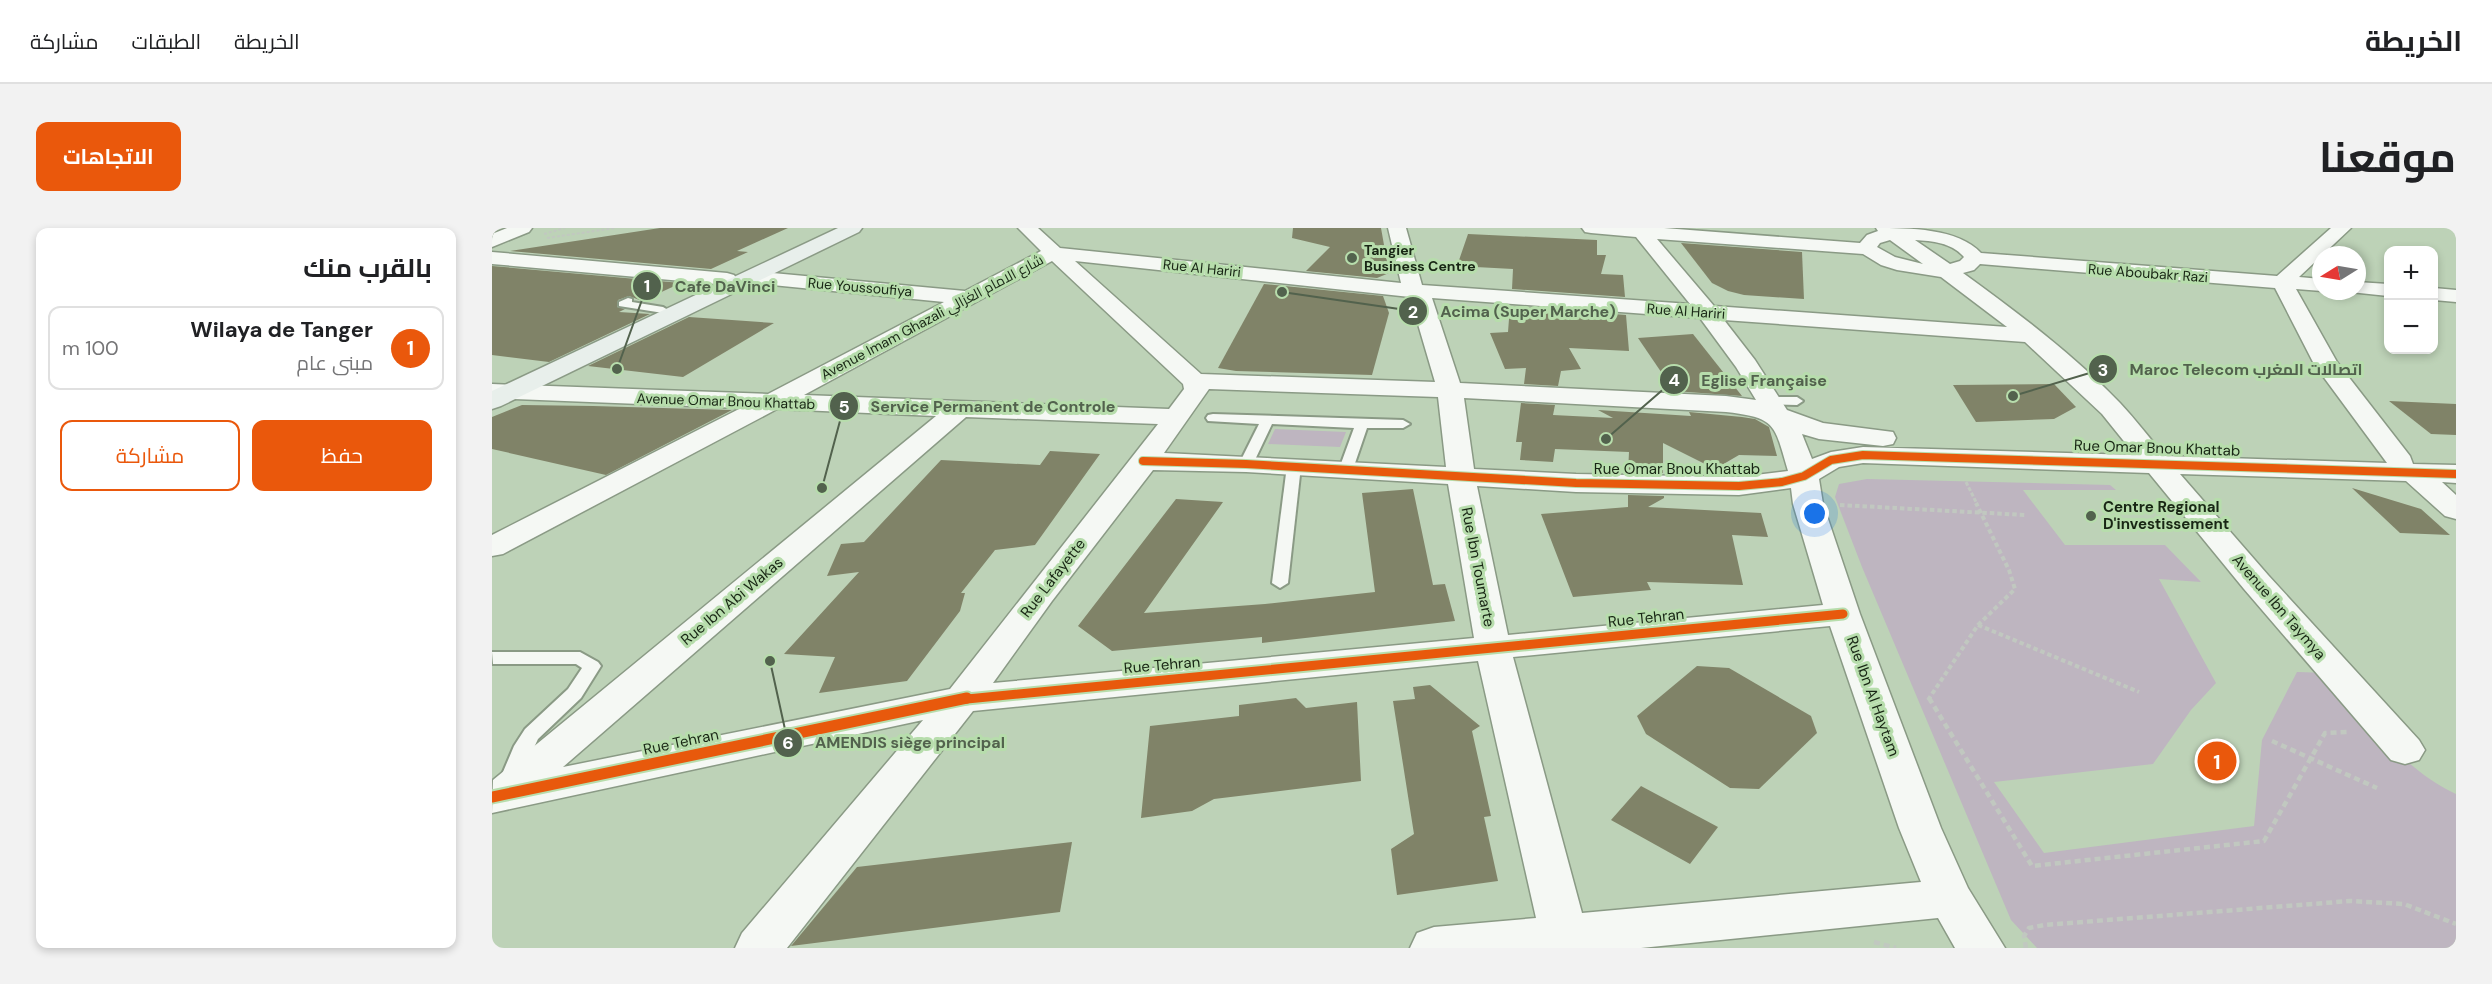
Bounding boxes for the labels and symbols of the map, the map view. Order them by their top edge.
place label: Tangier Business Centre [1364,241,1476,275]
north arrow [2312,246,2366,300]
street label: Avenue Imam Ghazali شارع الامام الغزالي [818,251,1048,386]
marker: Tangier Business Centre [1345,251,1359,265]
street label: Rue Al Hariri [1162,255,1242,281]
street label: Rue Aboubakr Razi [2087,260,2209,286]
callout: Cafe DaVinci [632,269,787,303]
street label: Rue Youssoufiya [807,273,913,301]
text: 1 [644,274,650,298]
text: Cafe DaVinci [675,276,775,297]
callout: Acima (Super Marche) [1398,294,1628,328]
street label: Rue Al Hariri [1646,299,1726,323]
text: 2 [1408,300,1418,324]
text: Acima (Super Marche) [1440,301,1616,322]
callout: Maroc Telecom اتصالات المغرب [2088,352,2375,386]
text: 3 [2098,358,2108,382]
text: Maroc Telecom اتصالات المغرب [2130,359,2362,380]
callout: Eglise Française [1659,363,1839,397]
text: 4 [1668,368,1680,392]
text: Eglise Française [1701,370,1827,391]
street label: Avenue Omar Bnou Khattab [636,389,816,413]
callout: Service Permanent de Controle [829,389,1128,423]
text: 5 [838,395,850,419]
text: Service Permanent de Controle [871,396,1115,417]
street label: Rue Omar Bnou Khattab [2073,435,2241,461]
street label: Rue Omar Bnou Khattab [1594,459,1760,479]
place label: Centre Regional D'investissement [2103,497,2229,534]
your location [1800,499,1829,528]
street label: Rue Ibn Toumarte [1457,506,1499,628]
marker: Centre Regional D'investissement [2084,509,2098,523]
street label: Rue Lafayette [1016,534,1090,622]
street label: Avenue Ibn Taymya [2228,550,2330,664]
street label: Rue Ibn Abi Wakas [677,552,787,650]
street label: Rue Tehran [1607,604,1685,632]
street label: Rue Ibn Al Haytam [1842,633,1904,759]
street label: Rue Tehran [1123,652,1201,678]
street label: Rue Tehran [641,724,721,760]
callout: AMENDIS siège principal [773,726,1017,760]
text: 6 [782,731,794,755]
text: AMENDIS siège principal [815,732,1005,753]
pin: 1 [2198,738,2236,784]

